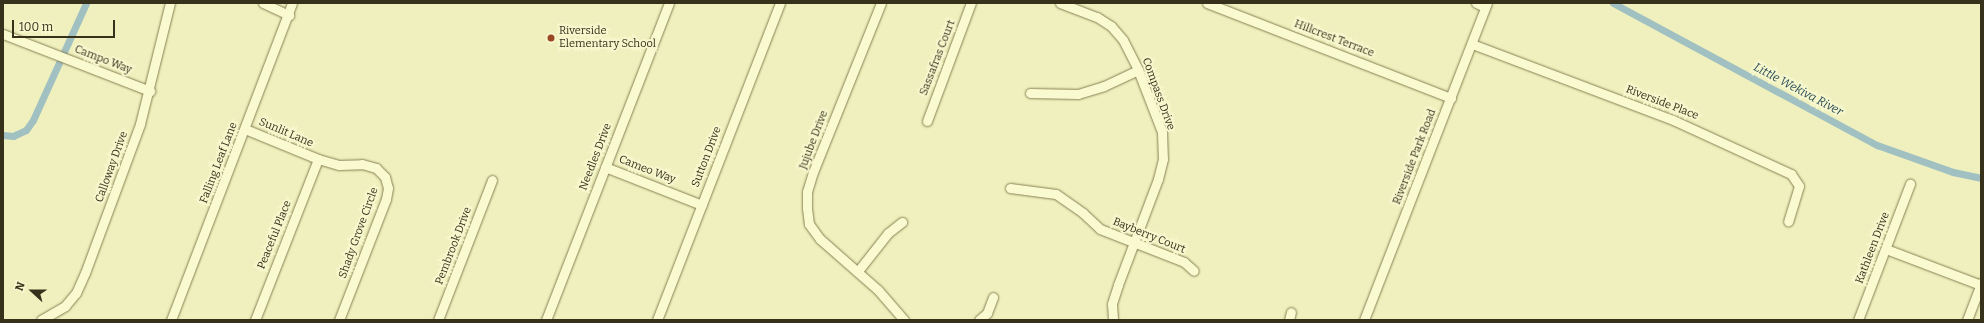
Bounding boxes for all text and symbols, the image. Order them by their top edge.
scale bar [14,12,117,38]
street label: Sassafras Court [918,18,958,98]
street label: Hillcrest Terrace [1292,18,1376,60]
text: 100 m [19,20,53,34]
place label: Riverside Elementary School [559,25,656,51]
marker: Riverside Elementary School [546,33,556,43]
street label: Campo Way [72,43,134,77]
street label: Compass Drive [1139,56,1177,132]
water label: Little Wekiva River [1751,60,1845,120]
street label: Riverside Place [1624,83,1700,123]
street label: Riverside Park Road [1391,107,1439,207]
street label: Jujube Drive [797,109,831,171]
street label: Sunlit Lane [257,116,315,150]
street label: Falling Leaf Lane [197,121,241,205]
street label: Needles Drive [577,122,615,192]
street label: Sutton Drive [689,125,725,189]
street label: Calloway Drive [93,130,131,204]
street label: Cameo Way [617,153,677,187]
street label: Shady Grove Circle [336,186,382,280]
street label: Peaceful Place [255,199,295,271]
street label: Pembrook Drive [433,205,475,287]
street label: Kathleen Drive [1853,210,1893,286]
street label: Bayberry Court [1111,215,1187,257]
north arrow [12,271,52,311]
text: N [13,280,28,293]

